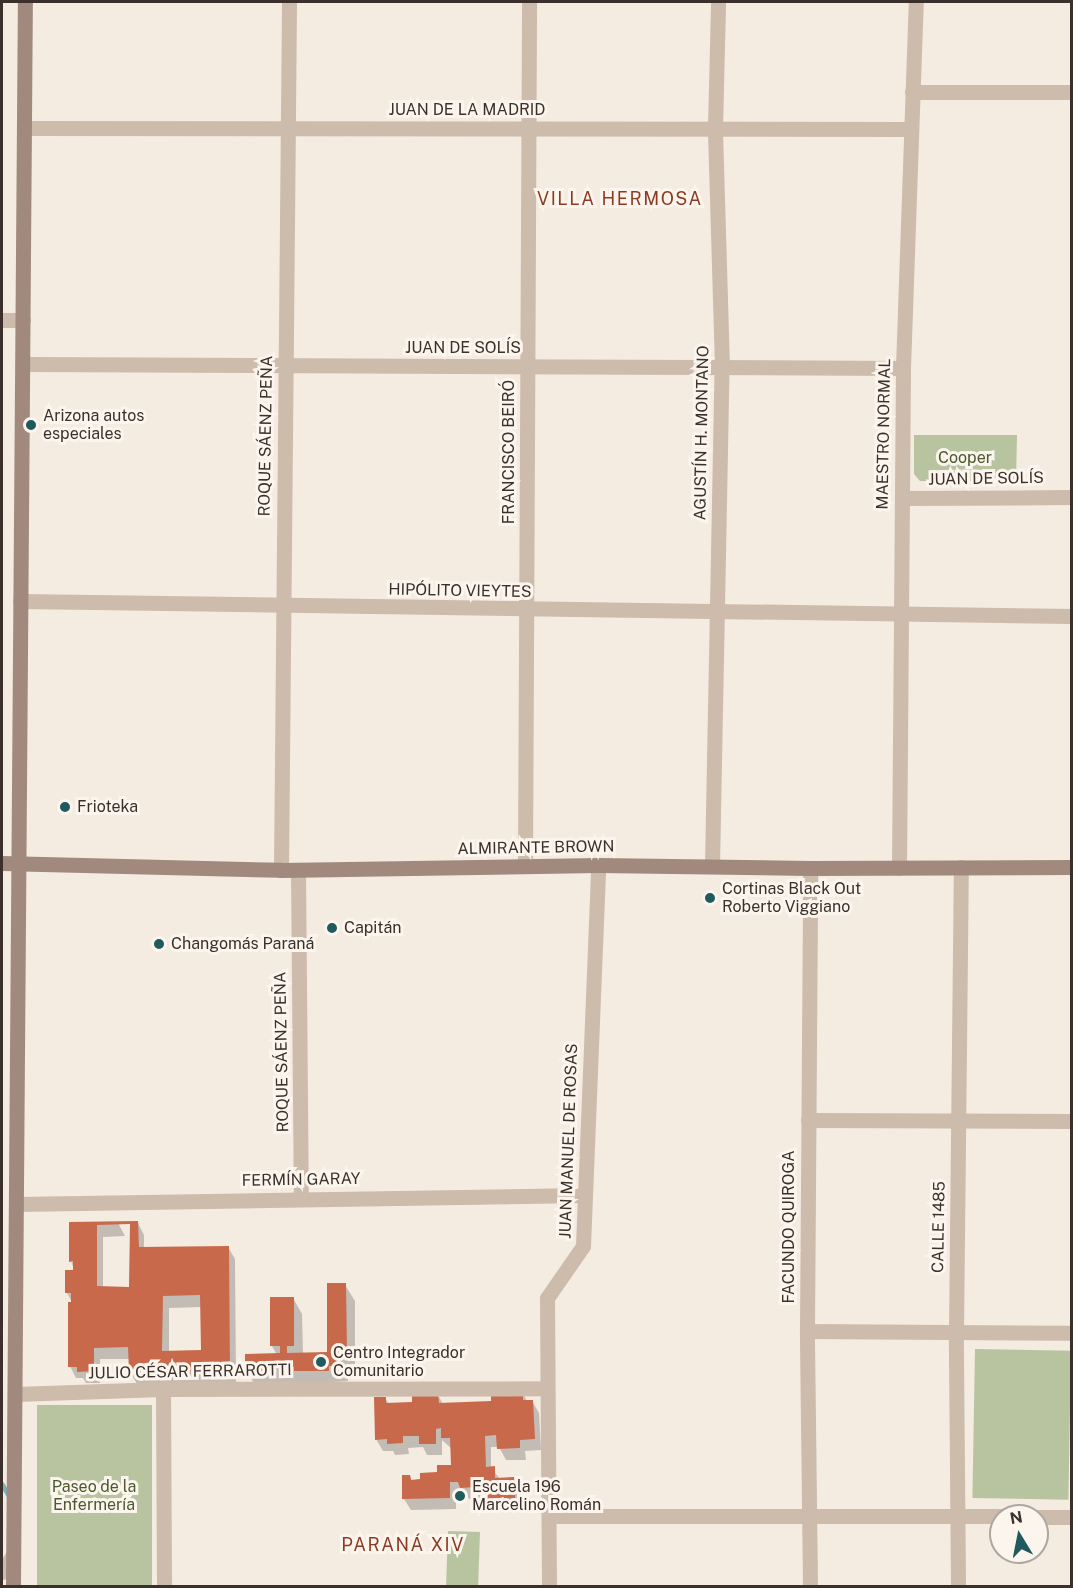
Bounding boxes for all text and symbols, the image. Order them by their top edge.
street label: JUAN DE LA MADRID [389,100,545,120]
district label: VILLA HERMOSA [537,188,703,210]
street label: JUAN DE SOLÍS [405,338,521,358]
street label: AGUSTÍN H. MONTANO [691,345,713,521]
street label: ROQUE SÁENZ PEÑA [255,355,277,517]
street label: MAESTRO NORMAL [873,358,895,510]
street label: FRANCISCO BEIRÓ [499,380,519,524]
place label: Arizona autos especiales [43,406,144,444]
marker: Arizona autos especiales [24,418,38,432]
park label: Cooper [938,448,992,468]
street label: JUAN DE SOLÍS [928,468,1044,490]
street label: HIPÓLITO VIEYTES [388,580,532,602]
place label: Frioteka [77,797,138,817]
marker: Frioteka [58,800,72,814]
street label: ALMIRANTE BROWN [457,837,615,859]
place label: Cortinas Black Out Roberto Viggiano [722,879,861,917]
marker: Cortinas Black Out Roberto Viggiano [703,891,717,905]
place label: Capitán [344,918,401,938]
marker: Capitán [325,921,339,935]
place label: Changomás Paraná [171,934,314,954]
marker: Changomás Paraná [152,937,166,951]
street label: ROQUE SÁENZ PEÑA [271,971,293,1133]
street label: JUAN MANUEL DE ROSAS [556,1043,582,1239]
street label: FACUNDO QUIROGA [779,1150,799,1304]
street label: FERMÍN GARAY [241,1169,361,1191]
street label: CALLE 1485 [929,1181,949,1273]
place label: Centro Integrador Comunitario [333,1343,465,1381]
marker: Centro Integrador Comunitario [314,1355,328,1369]
street label: JULIO CÉSAR FERRAROTTI [88,1361,292,1383]
park label: Paseo de la Enfermería [51,1477,137,1515]
place label: Escuela 196 Marcelino Román [472,1477,601,1515]
marker: Escuela 196 Marcelino Román [453,1489,467,1503]
north arrow [989,1504,1049,1564]
text: N [1008,1507,1024,1528]
district label: PARANÁ XIV [341,1534,465,1556]

